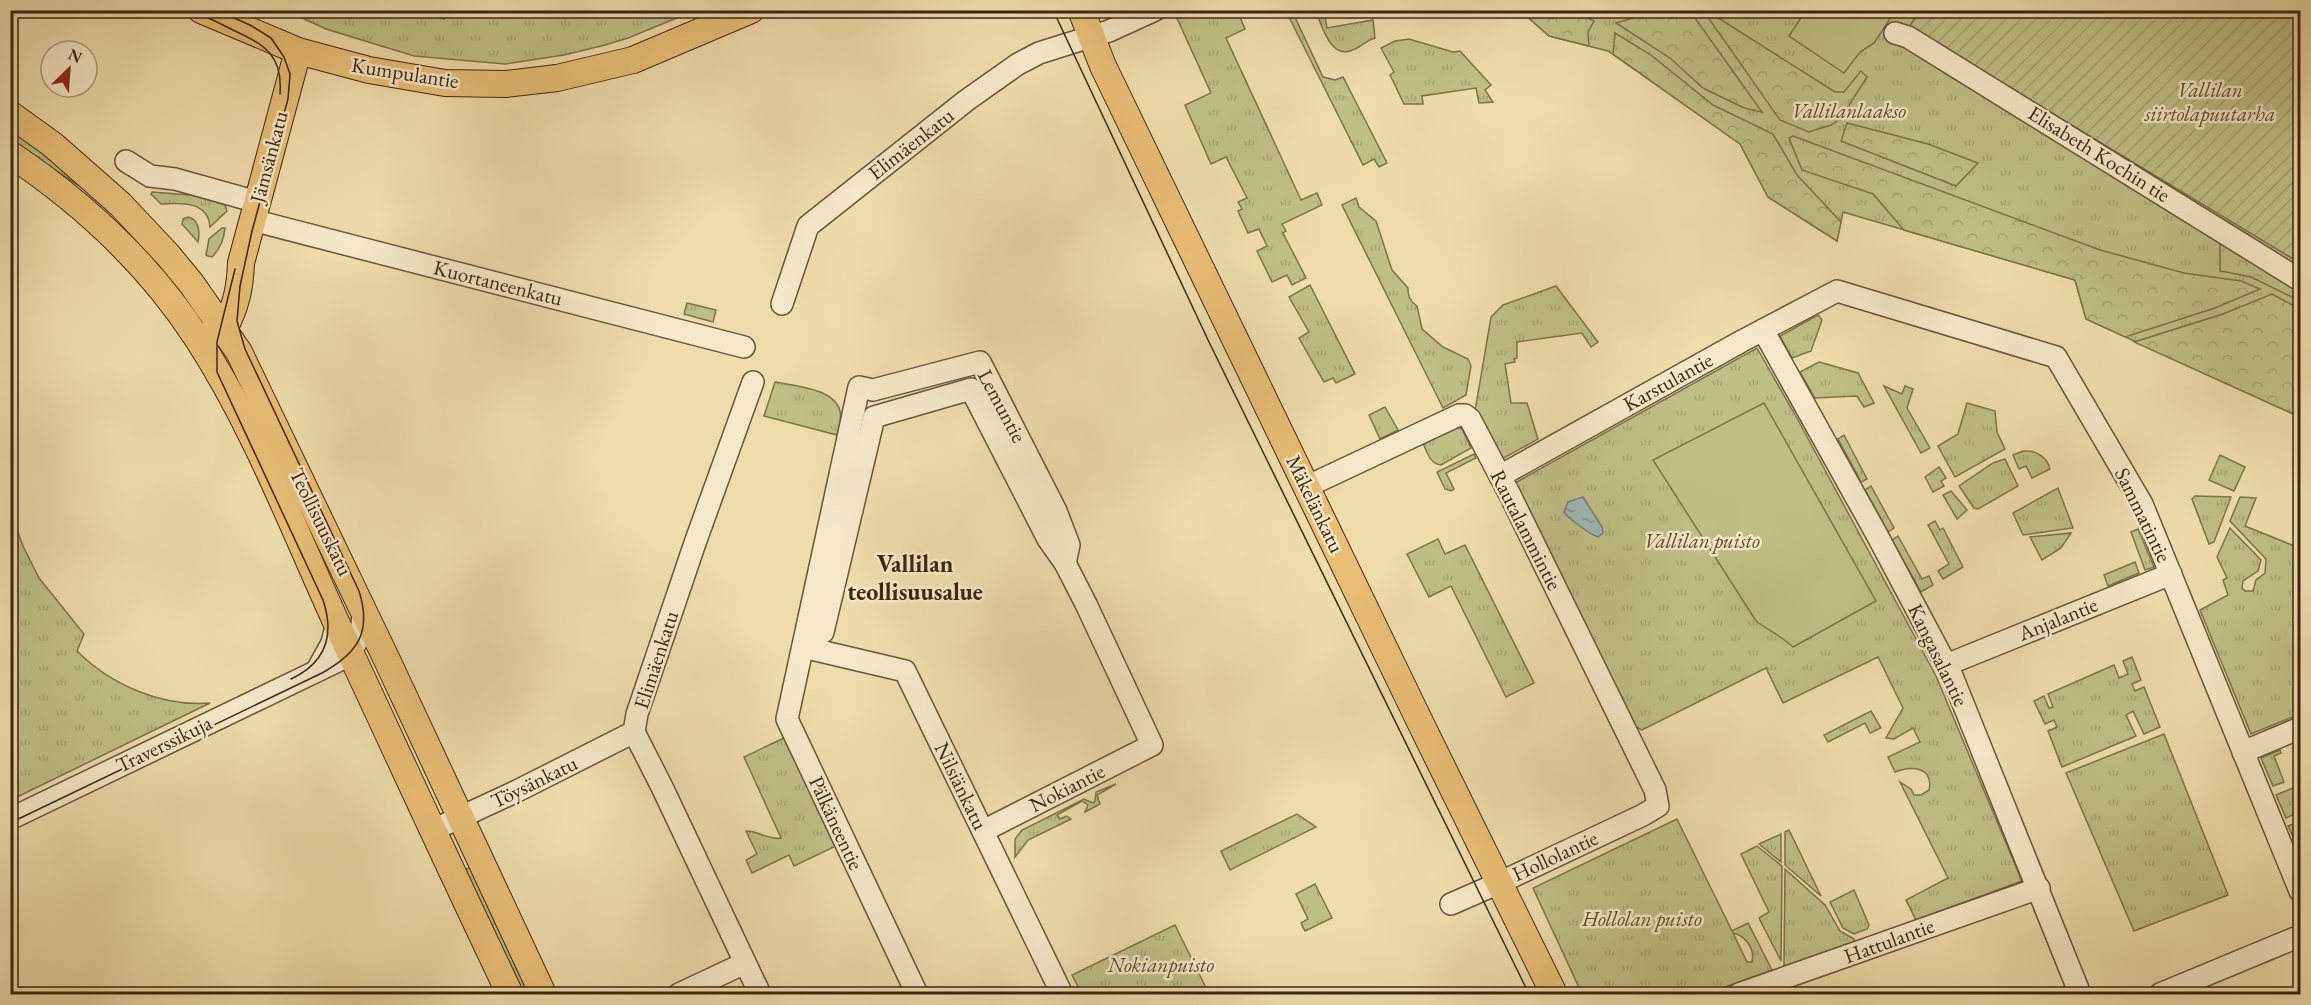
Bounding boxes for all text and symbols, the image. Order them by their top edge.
north arrow [39,39,99,99]
text: N [65,44,85,68]
street label: Kumpulantie [350,51,461,94]
park label: Vallilan siirtolapuutarha [2144,76,2275,127]
park label: Vallilanlaakso [1792,97,1906,124]
street label: Elisabeth Kochin tie [2023,99,2175,208]
street label: Elimäenkatu [862,102,959,186]
street label: Jämsänkatu [243,108,294,208]
street label: Kuortaneenkatu [431,253,565,312]
street label: Karstulantie [1618,346,1717,417]
street label: Lemuntie [972,365,1033,447]
street label: Mäkelänkatu [1280,451,1351,557]
street label: Teollisuuskatu [284,463,359,580]
street label: Sammatintie [2109,463,2178,567]
street label: Rautalammintie [1485,465,1568,595]
park label: Vallilan puisto [1644,527,1760,554]
district label: Vallilan teollisuusalue [847,548,983,607]
street label: Anjalantie [2013,590,2101,647]
street label: Kangasalantie [1902,599,1975,711]
street label: Elimäenkatu [627,607,684,712]
street label: Traverssikuja [111,708,217,778]
street label: Nilsiänkatu [929,738,994,834]
street label: Töysänkatu [486,749,582,814]
street label: Nokiantie [1025,757,1109,818]
street label: Pälkäneentie [803,772,870,874]
street label: Hollolantie [1508,824,1602,887]
park label: Hollolan puisto [1581,905,1702,932]
street label: Hattulantie [1840,912,1938,969]
park label: Nokianpuisto [1107,951,1214,978]

